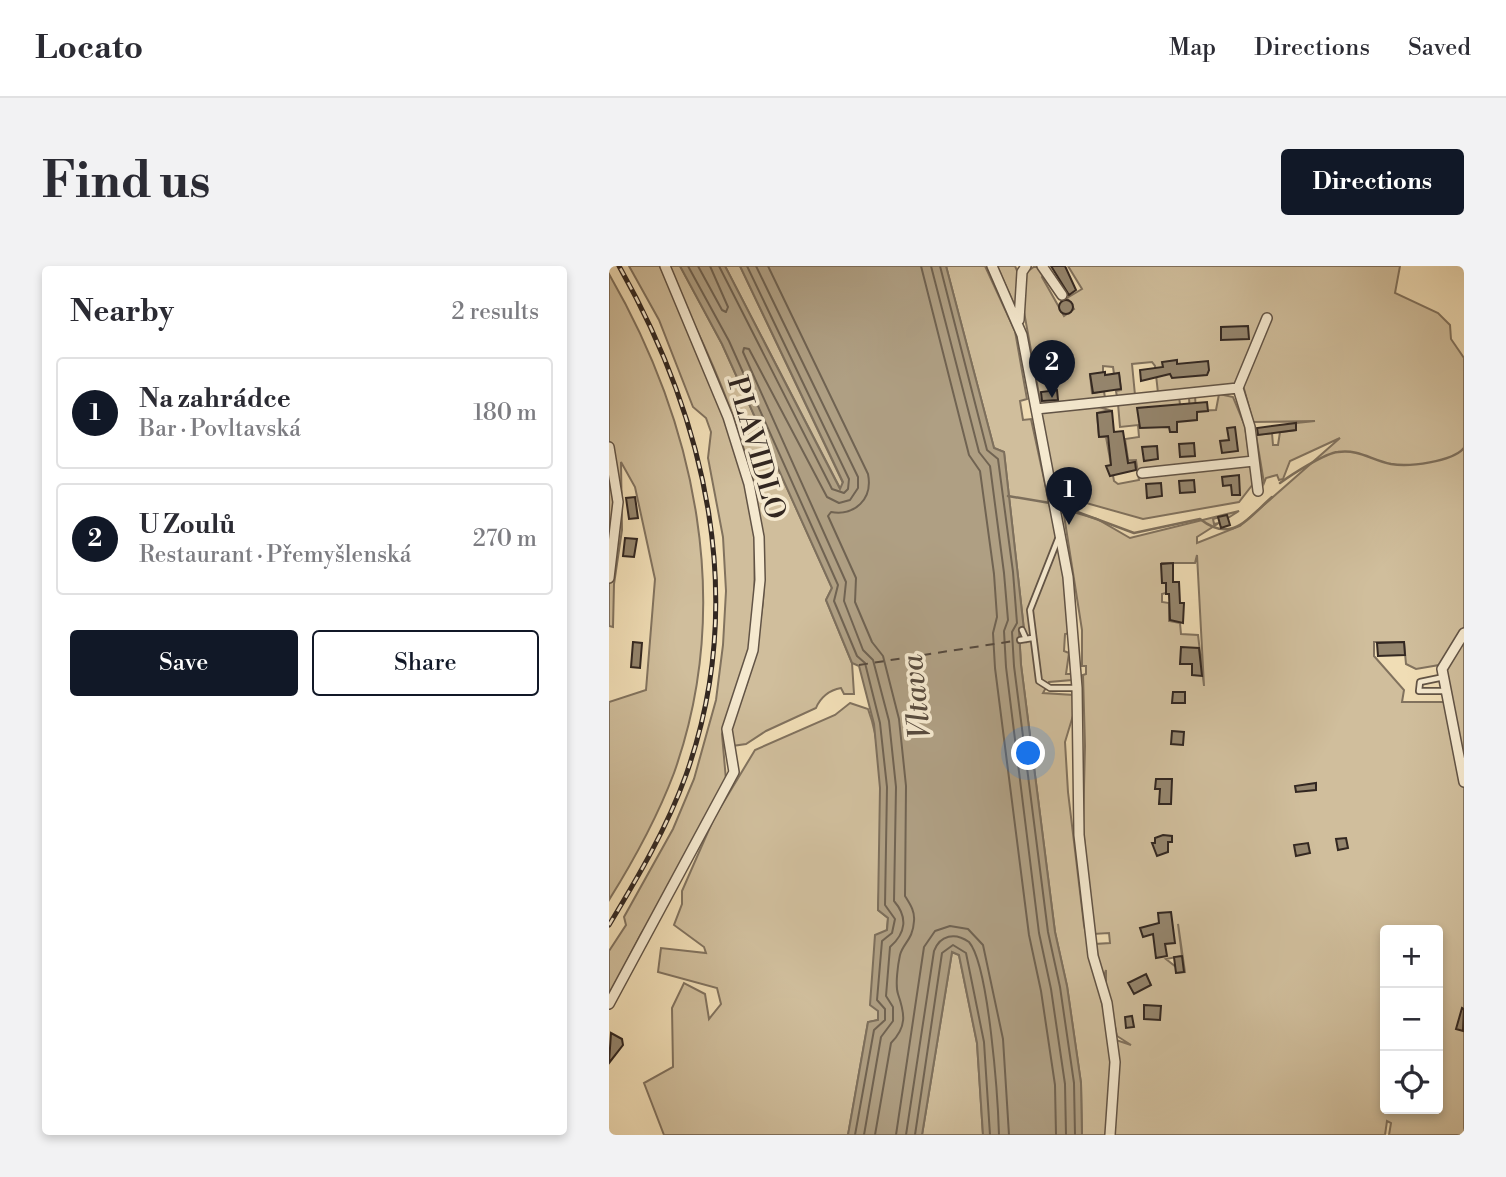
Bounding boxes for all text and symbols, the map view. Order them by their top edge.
text: Locato [35,28,143,69]
text: Map [1169,33,1216,63]
text: Directions [1254,33,1370,63]
text: Saved [1408,33,1471,63]
button: Directions [1281,149,1464,215]
text: Find us [42,152,211,213]
text: Nearby [70,293,174,331]
text: 2 results [452,298,539,326]
pin: 2 [1029,340,1075,398]
street label: PLAVIDLO [719,372,793,524]
text: Na zahrádce [139,383,291,415]
text: 1 [89,399,101,427]
text: 180 m [473,399,537,427]
text: Bar · Povltavská [139,415,301,443]
pin: 1 [1046,467,1092,525]
text: U Zoulů [139,509,235,541]
text: 2 [88,525,102,553]
text: 270 m [473,525,537,553]
text: Restaurant · Přemyšlenská [139,541,411,569]
button: Save [70,630,298,696]
button: Share [312,630,539,696]
water label: Vltava [894,653,940,741]
your location [1011,736,1045,770]
map controls [1380,925,1443,1114]
button: + [1380,925,1443,988]
button: − [1380,988,1443,1051]
button: locate [1380,1051,1443,1114]

